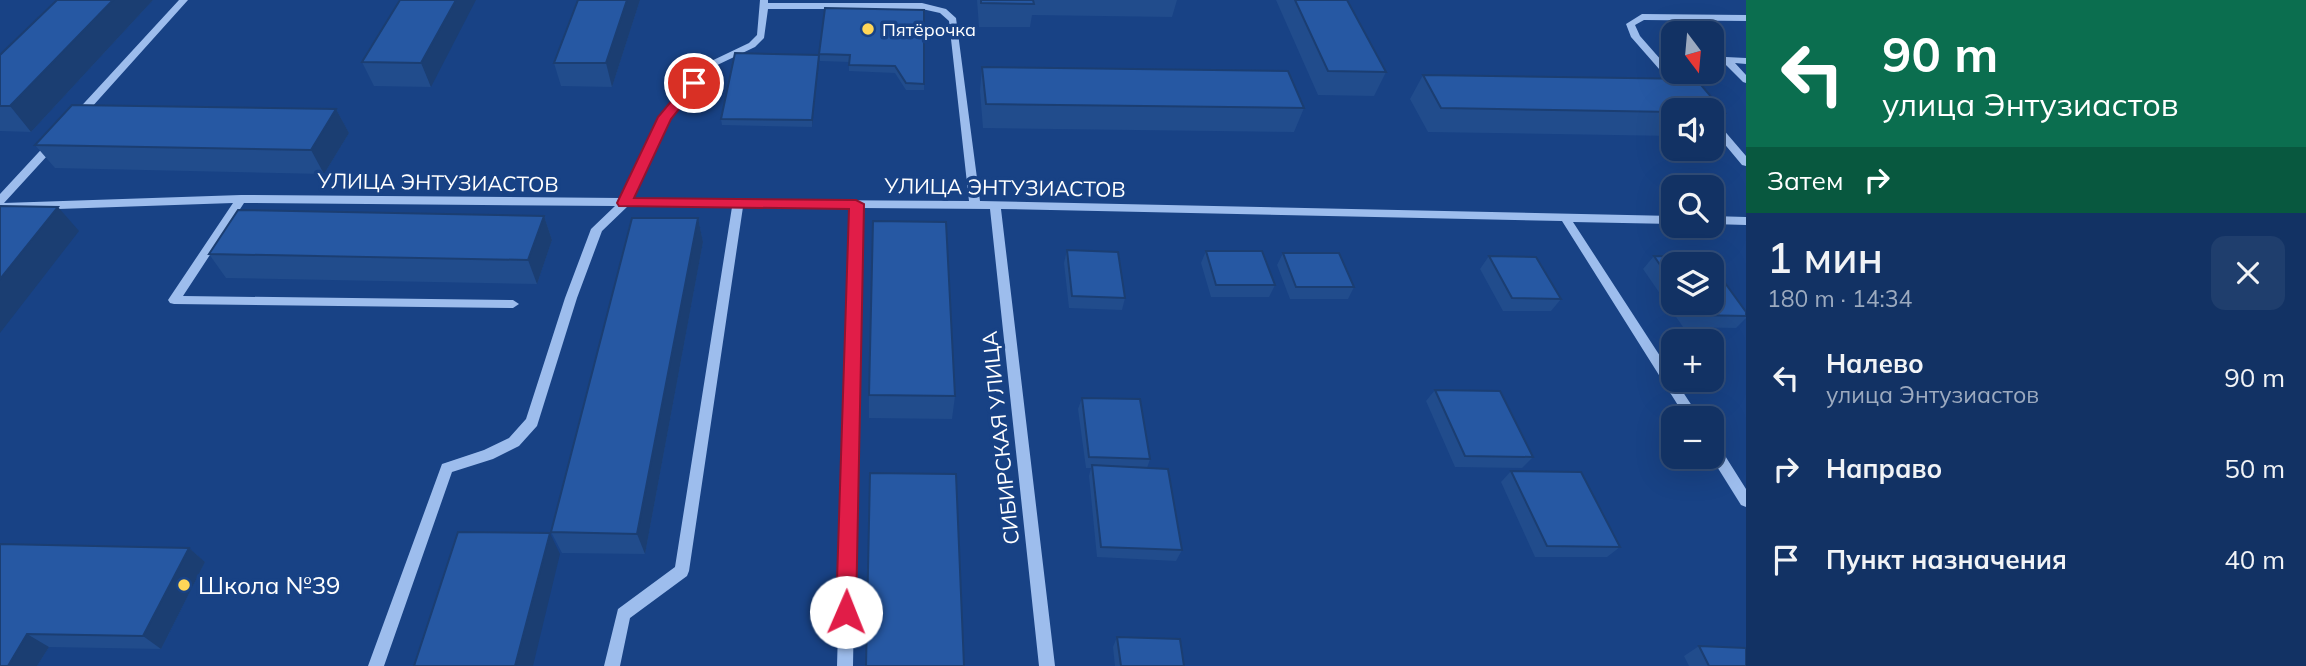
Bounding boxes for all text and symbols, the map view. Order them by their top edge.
place label: Пятёрочка [882,18,976,41]
marker: Пятёрочка [860,21,876,37]
north arrow [1661,21,1724,84]
map controls [1661,21,1724,469]
text: 90 m [1882,23,1998,84]
icon: left [1767,28,1858,119]
pin [664,53,724,113]
icon: arrive [675,64,713,102]
text: улица Энтузиастов [1882,84,2179,124]
button: sound [1661,98,1724,161]
icon: right [1858,161,1896,199]
text: Затем [1767,164,1844,197]
street label: УЛИЦА ЭНТУЗИАСТОВ [316,167,559,197]
street label: УЛИЦА ЭНТУЗИАСТОВ [883,172,1126,202]
button: search [1661,175,1724,238]
text: 1 мин [1767,231,1883,284]
button: close [2211,236,2285,310]
button: layers [1661,252,1724,315]
text: 180 m · 14:34 [1767,284,1912,313]
street label: СИБИРСКАЯ УЛИЦА [976,329,1024,546]
button: + [1661,329,1724,392]
text: Налево [1826,347,1924,380]
icon: left [1767,359,1805,397]
text: 90 m [2224,361,2285,394]
text: улица Энтузиастов [1826,380,2039,409]
button: − [1661,406,1724,469]
icon: right [1767,450,1805,488]
text: Направо [1826,452,1942,485]
text: 50 m [2224,452,2285,485]
icon: arrive [1767,541,1805,579]
text: Пункт назначения [1826,543,2067,576]
text: 40 m [2224,543,2285,576]
place label: Школа №39 [198,570,340,600]
position arrow [809,575,883,649]
marker: Школа №39 [176,577,192,593]

